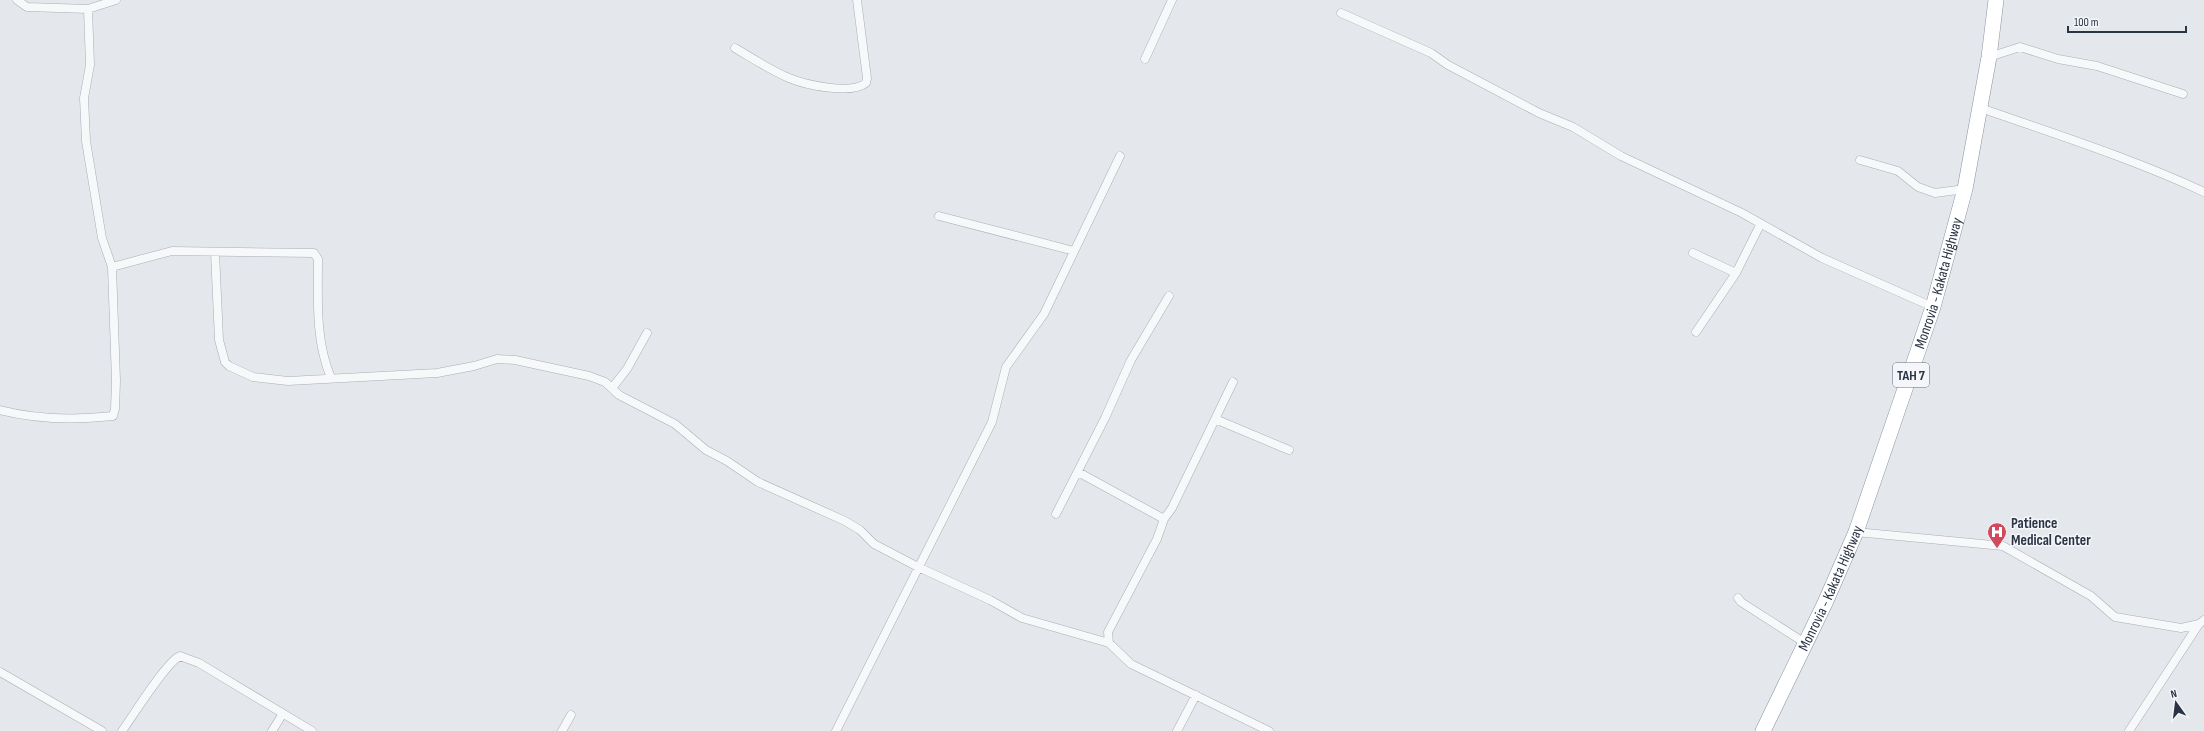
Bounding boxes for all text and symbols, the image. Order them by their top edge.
scale bar [2068,8,2186,34]
text: 100 m [2074,15,2099,30]
street label: Monrovia - Kakata Highway [1910,215,1967,351]
road number: TAH 7 [1893,363,1929,387]
place label: Patience Medical Center [2011,514,2091,550]
hospital icon: Patience Medical Center [1986,521,2008,549]
street label: Monrovia - Kakata Highway [1794,523,1868,654]
north arrow [2156,683,2196,723]
text: N [2169,687,2178,701]

